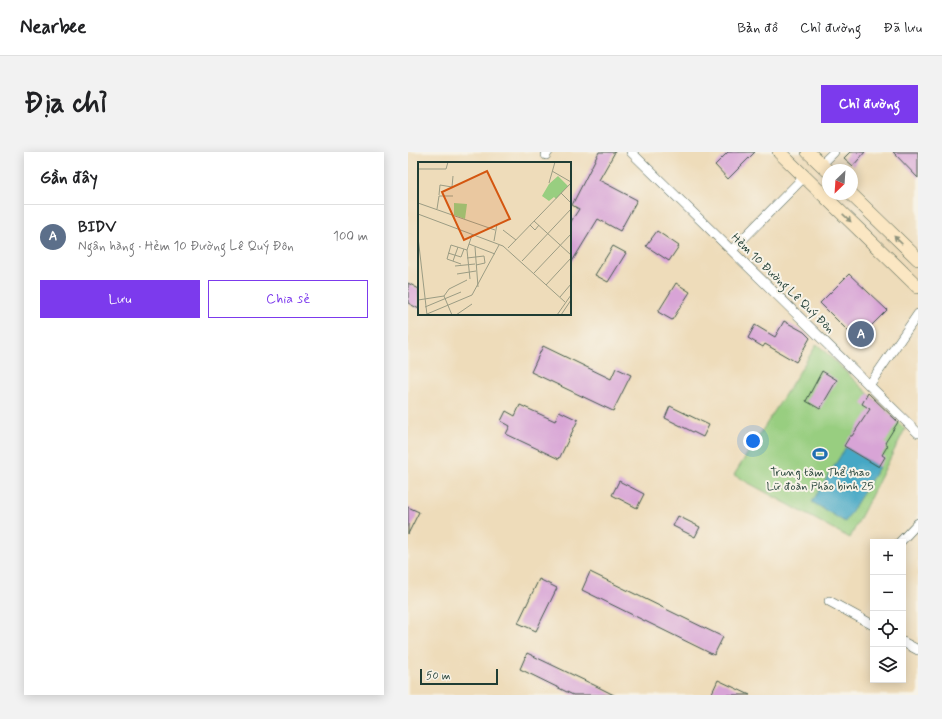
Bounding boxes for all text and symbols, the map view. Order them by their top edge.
text: Nearbee [20,15,86,40]
text: Bản đồ [737,19,778,37]
text: Chỉ đường [800,19,861,37]
text: Đã lưu [883,19,922,37]
button: Chỉ đường [821,85,918,123]
text: Địa chỉ [24,86,107,123]
inset map [418,162,571,315]
north arrow [822,164,858,200]
text: Gần đây [40,167,98,189]
one-way arrow [842,213,852,223]
text: BIDV [78,218,117,238]
text: A [49,228,57,245]
text: 100 m [333,228,368,245]
street label: Hẻm 10 Đường Lê Quý Đôn [727,230,837,338]
one-way arrow [893,235,903,244]
text: Ngân hàng · Hẻm 10 Đường Lê Quý Đôn [78,238,294,255]
button: Lưu [40,280,200,318]
button: Chia sẻ [208,280,368,318]
pin: A [848,319,874,349]
your location [743,431,763,451]
sports icon: Trung tâm Thể thao Lữ đoàn Pháo binh 25 [811,445,829,463]
place label: Trung tâm Thể thao Lữ đoàn Pháo binh 25 [766,465,874,495]
map controls [870,539,906,683]
button: + [870,539,906,575]
button: − [870,575,906,611]
button: locate [870,611,906,647]
button: layers [870,647,906,683]
scale bar [420,667,498,686]
text: 50 m [426,669,451,683]

